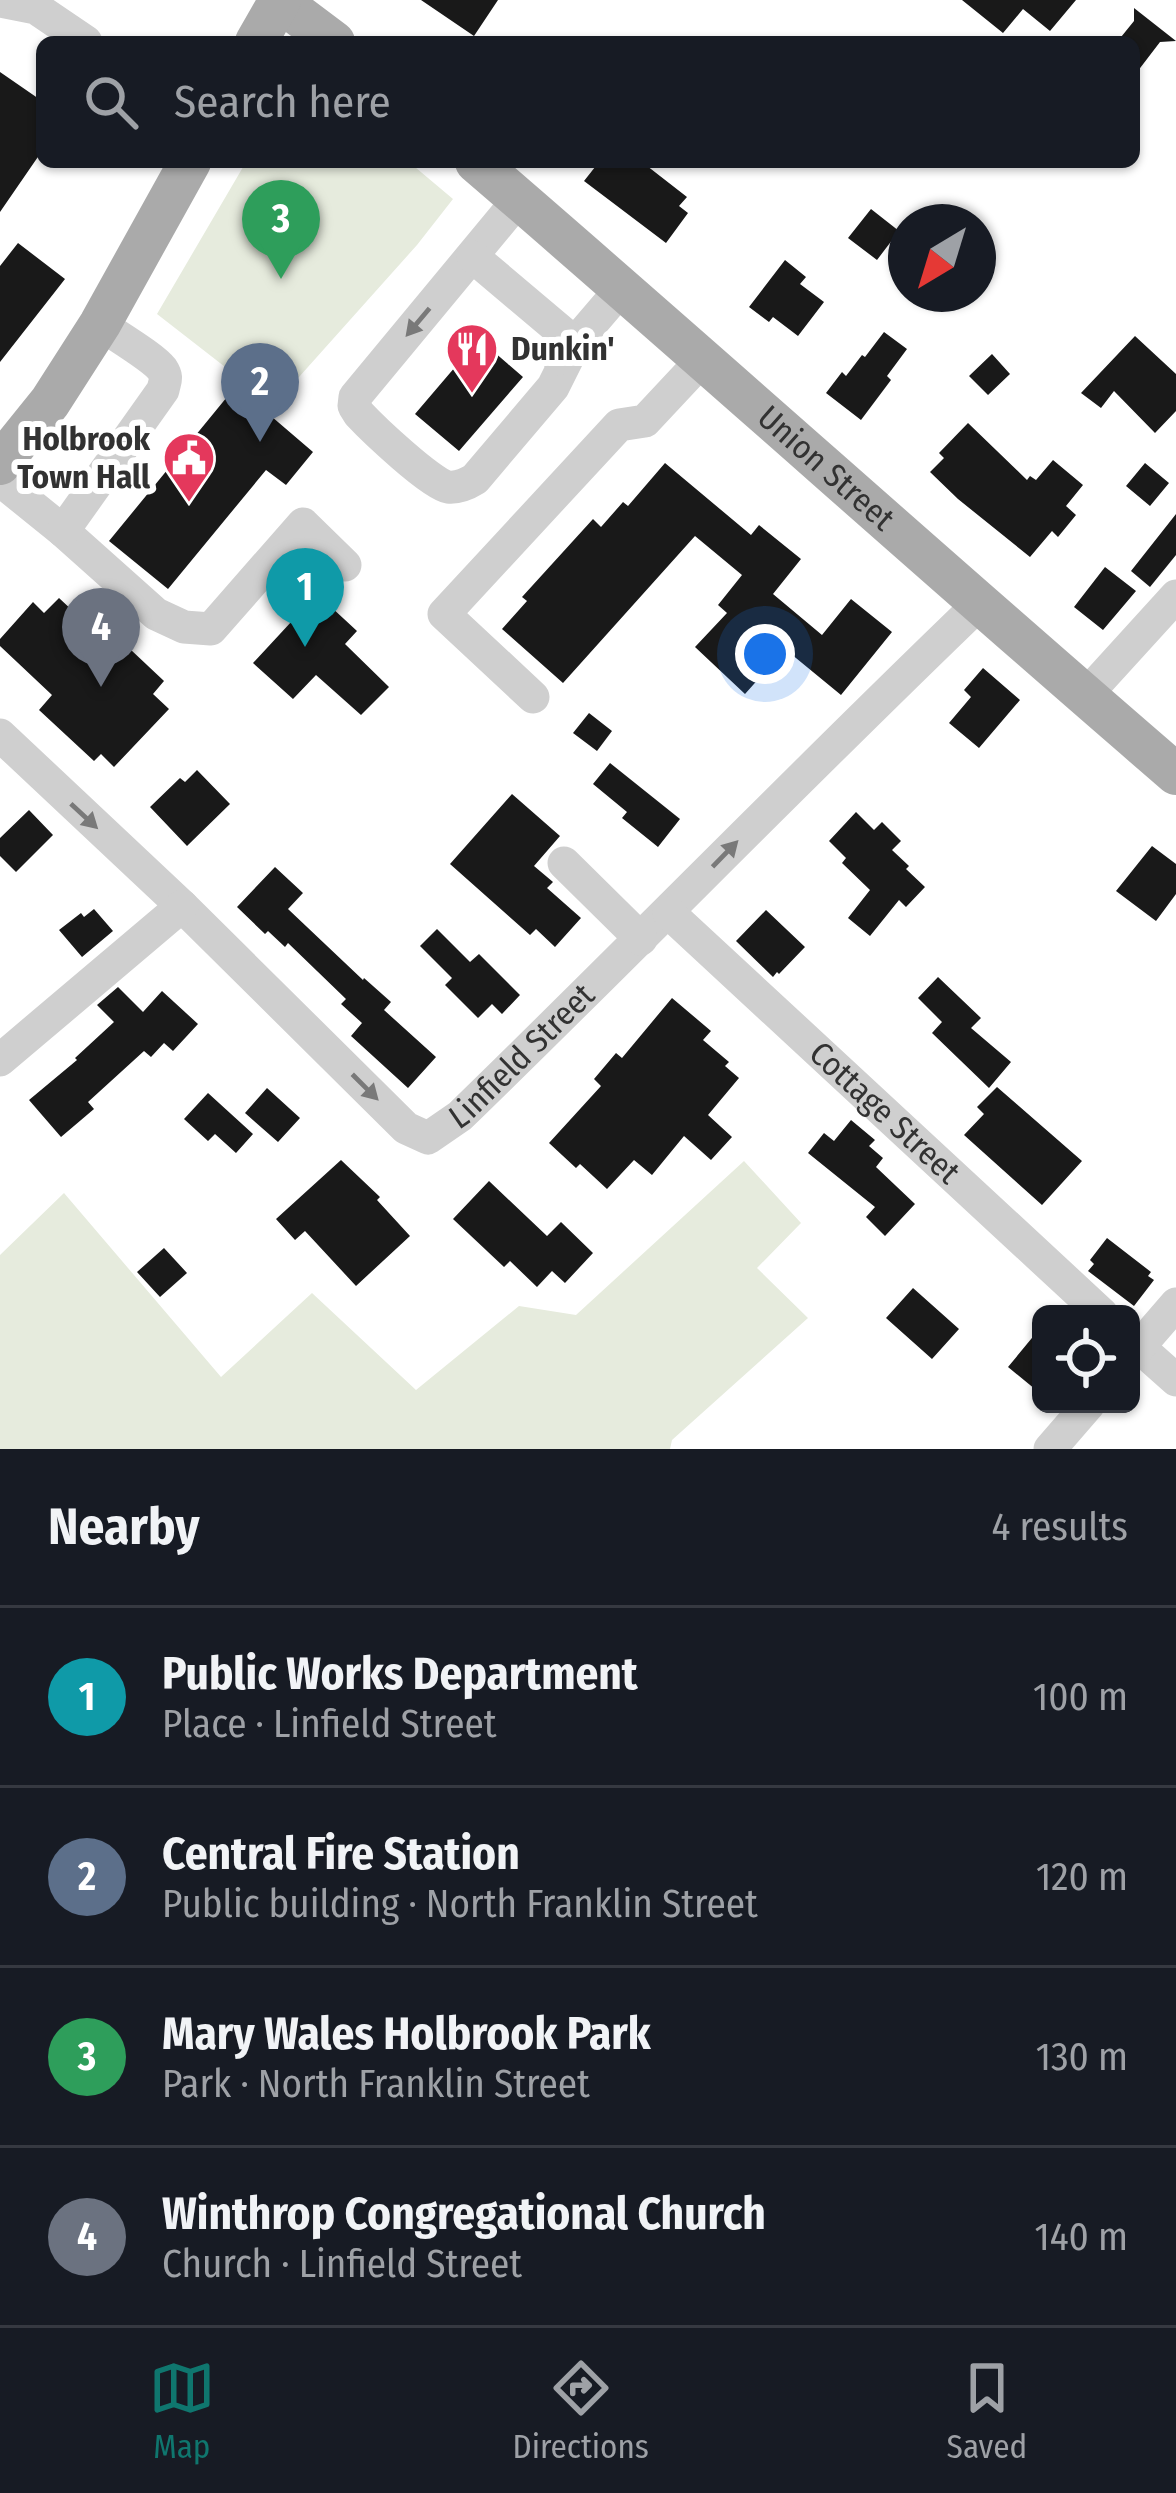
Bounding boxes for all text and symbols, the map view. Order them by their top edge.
search box [36,36,1140,168]
icon: search [78,69,144,135]
text: Search here [174,75,391,129]
pin: 3 [242,180,320,279]
north arrow [888,204,996,312]
one-way arrow [405,307,431,337]
restaurant icon: Dunkin' [444,321,500,395]
place label: Dunkin' [511,329,615,369]
pin: 2 [221,343,299,442]
street label: Union Street [750,397,903,539]
place label: Holbrook Town Hall [17,419,151,497]
public building icon: Holbrook Town Hall [161,430,217,504]
pin: 1 [266,548,344,647]
pin: 4 [62,588,140,687]
your location [735,624,795,684]
one-way arrow [70,802,99,829]
one-way arrow [711,840,739,869]
street label: Linfield Street [442,975,603,1137]
street label: Cottage Street [801,1033,968,1192]
one-way arrow [351,1073,379,1101]
map controls [1032,1305,1140,1413]
button: locate [1032,1305,1140,1413]
text: Nearby [48,1496,200,1558]
text: 4 results [991,1504,1128,1550]
text: Public Works Department [162,1647,638,1701]
text: 1 [79,1674,95,1720]
text: 100 m [1033,1674,1128,1720]
text: Place · Linfield Street [162,1701,496,1747]
text: Central Fire Station [162,1827,520,1881]
text: 2 [78,1854,96,1900]
text: 120 m [1036,1854,1128,1900]
text: Public building · North Franklin Street [162,1881,758,1927]
text: Mary Wales Holbrook Park [162,2007,651,2061]
text: 3 [78,2034,96,2080]
text: 130 m [1036,2034,1128,2080]
text: Park · North Franklin Street [162,2061,590,2107]
text: Winthrop Congregational Church [162,2187,766,2241]
text: 4 [77,2214,97,2260]
text: 140 m [1034,2214,1128,2260]
text: Church · Linfield Street [162,2241,522,2287]
tab: Map [149,2355,215,2467]
tab: Directions [512,2355,649,2467]
tab: Saved [947,2355,1027,2467]

